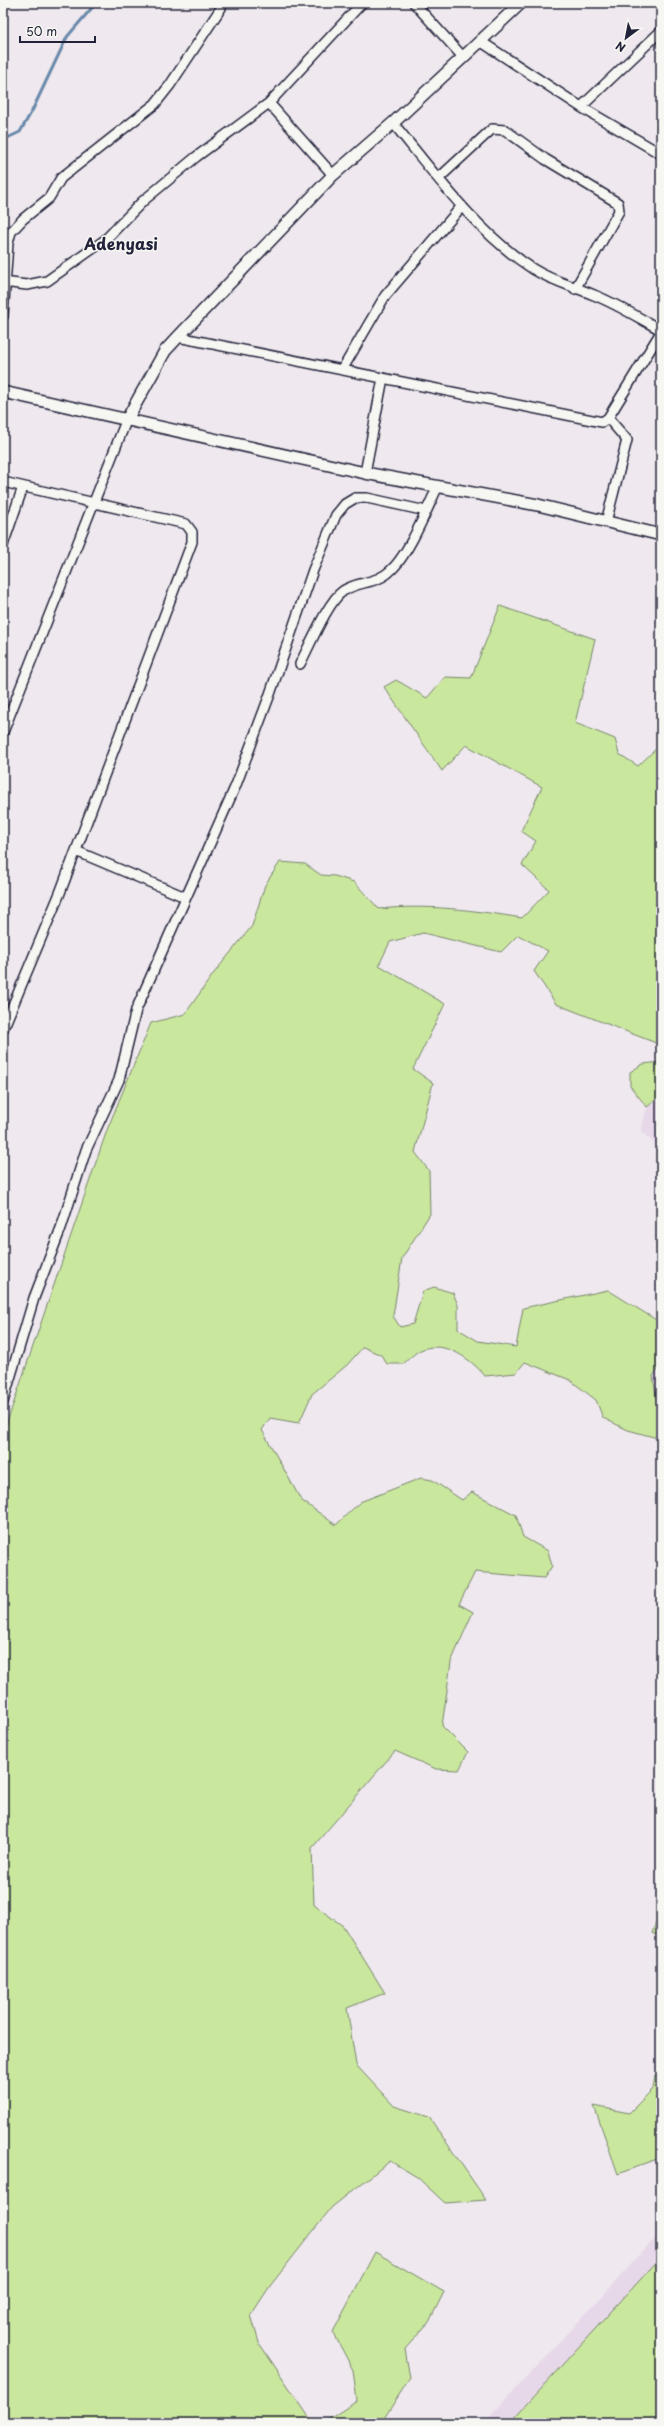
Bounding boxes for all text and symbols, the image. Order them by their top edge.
scale bar [20,18,95,44]
north arrow [606,18,646,58]
text: 50 m [26,22,57,40]
text: N [612,37,629,56]
district label: Adenyasi [83,231,158,255]

